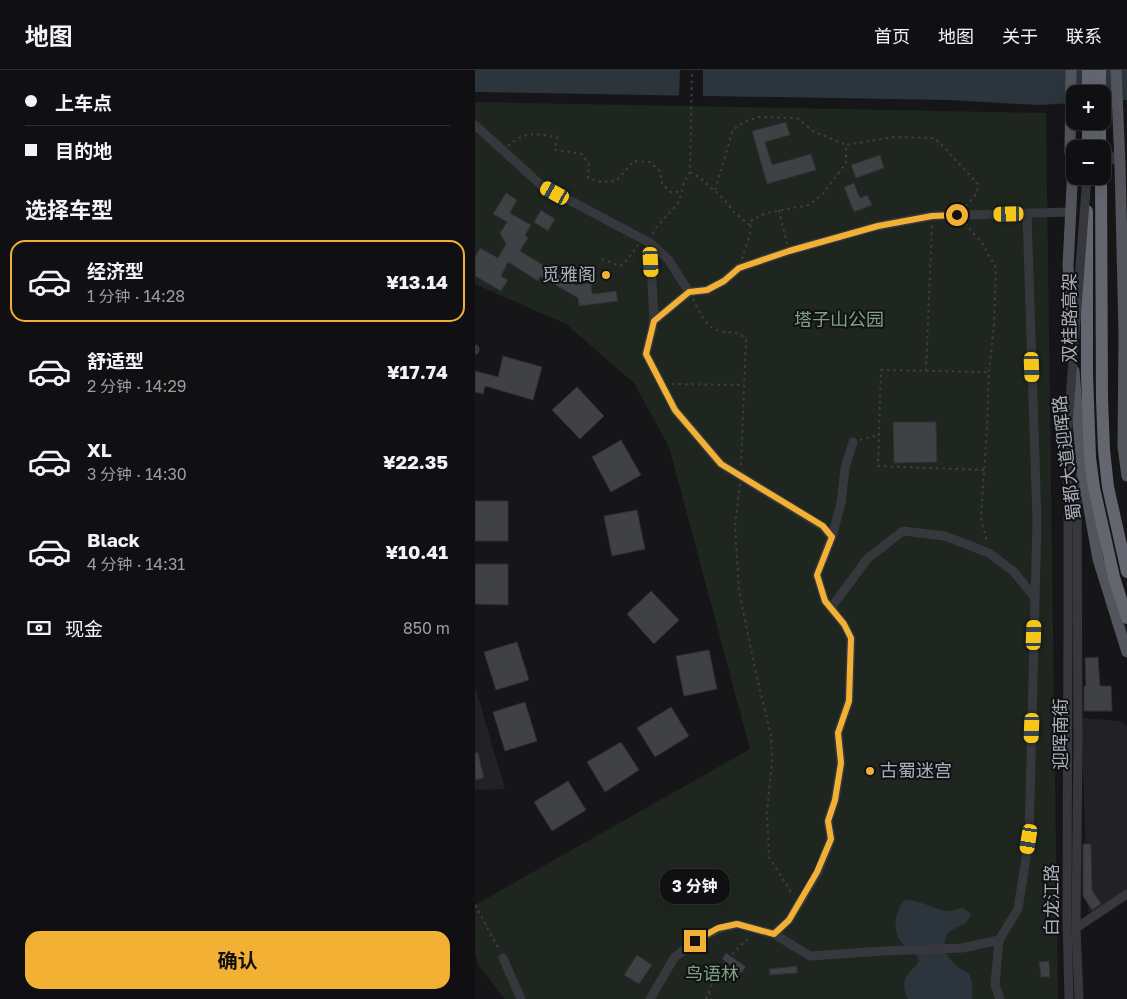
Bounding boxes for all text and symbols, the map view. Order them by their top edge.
text: 地图 [25,21,73,50]
text: 首页 [874,25,910,47]
text: 地图 [938,25,974,47]
text: 关于 [1002,25,1038,47]
text: 联系 [1066,25,1102,47]
map controls [1066,85,1111,185]
button: + [1066,85,1111,130]
text: 上车点 [55,91,112,114]
text: 目的地 [55,139,112,162]
button: − [1066,140,1111,185]
car [538,179,571,207]
text: 选择车型 [25,196,113,223]
route start [946,204,968,226]
car [993,206,1024,222]
car [642,247,659,277]
icon: car [27,259,72,304]
text: 经济型 [87,259,144,282]
place label: 觅雅阁 [542,263,596,285]
marker: 觅雅阁 [600,269,612,281]
text: ¥13.14 [386,270,448,293]
street label: 双桂路高架 [1058,273,1080,363]
text: 1 分钟 · 14:28 [87,286,185,306]
park label: 塔子山公园 [794,308,884,330]
icon: car [27,349,72,394]
text: 舒适型 [87,349,144,372]
car [1023,352,1040,382]
text: ¥17.74 [387,360,448,383]
text: 2 分钟 · 14:29 [87,376,186,396]
street label: 蜀都大道迎晖路 [1047,394,1085,522]
text: XL [87,438,112,461]
icon: car [27,439,72,484]
text: ¥22.35 [383,450,448,473]
text: 3 分钟 · 14:30 [87,464,187,484]
text: Black [87,528,140,551]
icon: car [27,529,72,574]
text: ¥10.41 [386,540,448,563]
text: 4 分钟 · 14:31 [87,554,185,574]
icon: cash [25,614,53,642]
text: 现金 [65,617,103,640]
text: 850 m [403,618,450,638]
car [1025,620,1042,650]
street label: 迎晖南街 [1049,698,1071,770]
car [1023,713,1040,743]
place label: 古蜀迷宫 [880,759,952,781]
marker: 古蜀迷宫 [864,765,876,777]
car [1019,823,1038,855]
street label: 白龙江路 [1040,864,1062,936]
callout: 3 分钟 [660,868,730,904]
text: 3 分钟 [672,876,718,896]
route end [684,930,706,952]
button: 确认 [25,931,450,989]
park label: 鸟语林 [685,962,739,984]

